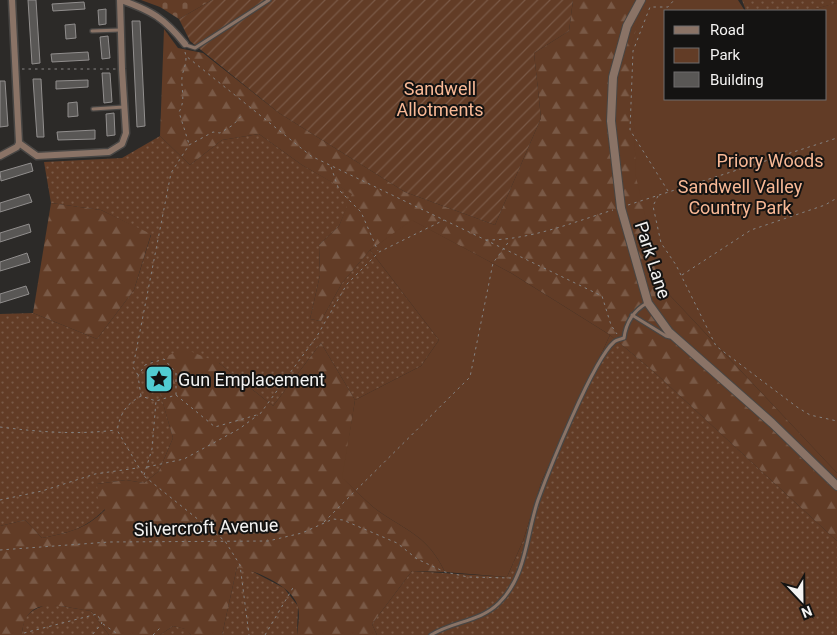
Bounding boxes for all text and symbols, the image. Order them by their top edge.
legend [664,10,827,100]
text: Road [710,21,744,39]
text: Park [710,46,741,64]
text: Building [710,71,764,89]
park label: Sandwell Allotments [396,78,484,120]
park label: Priory Woods [716,150,824,171]
park label: Sandwell Valley Country Park [678,176,803,218]
street label: Park Lane [631,219,675,301]
place icon: Gun Emplacement [144,364,174,394]
place label: Gun Emplacement [178,369,325,390]
street label: Silvercroft Avenue [133,514,279,540]
north arrow [777,575,827,625]
text: N [799,603,814,621]

